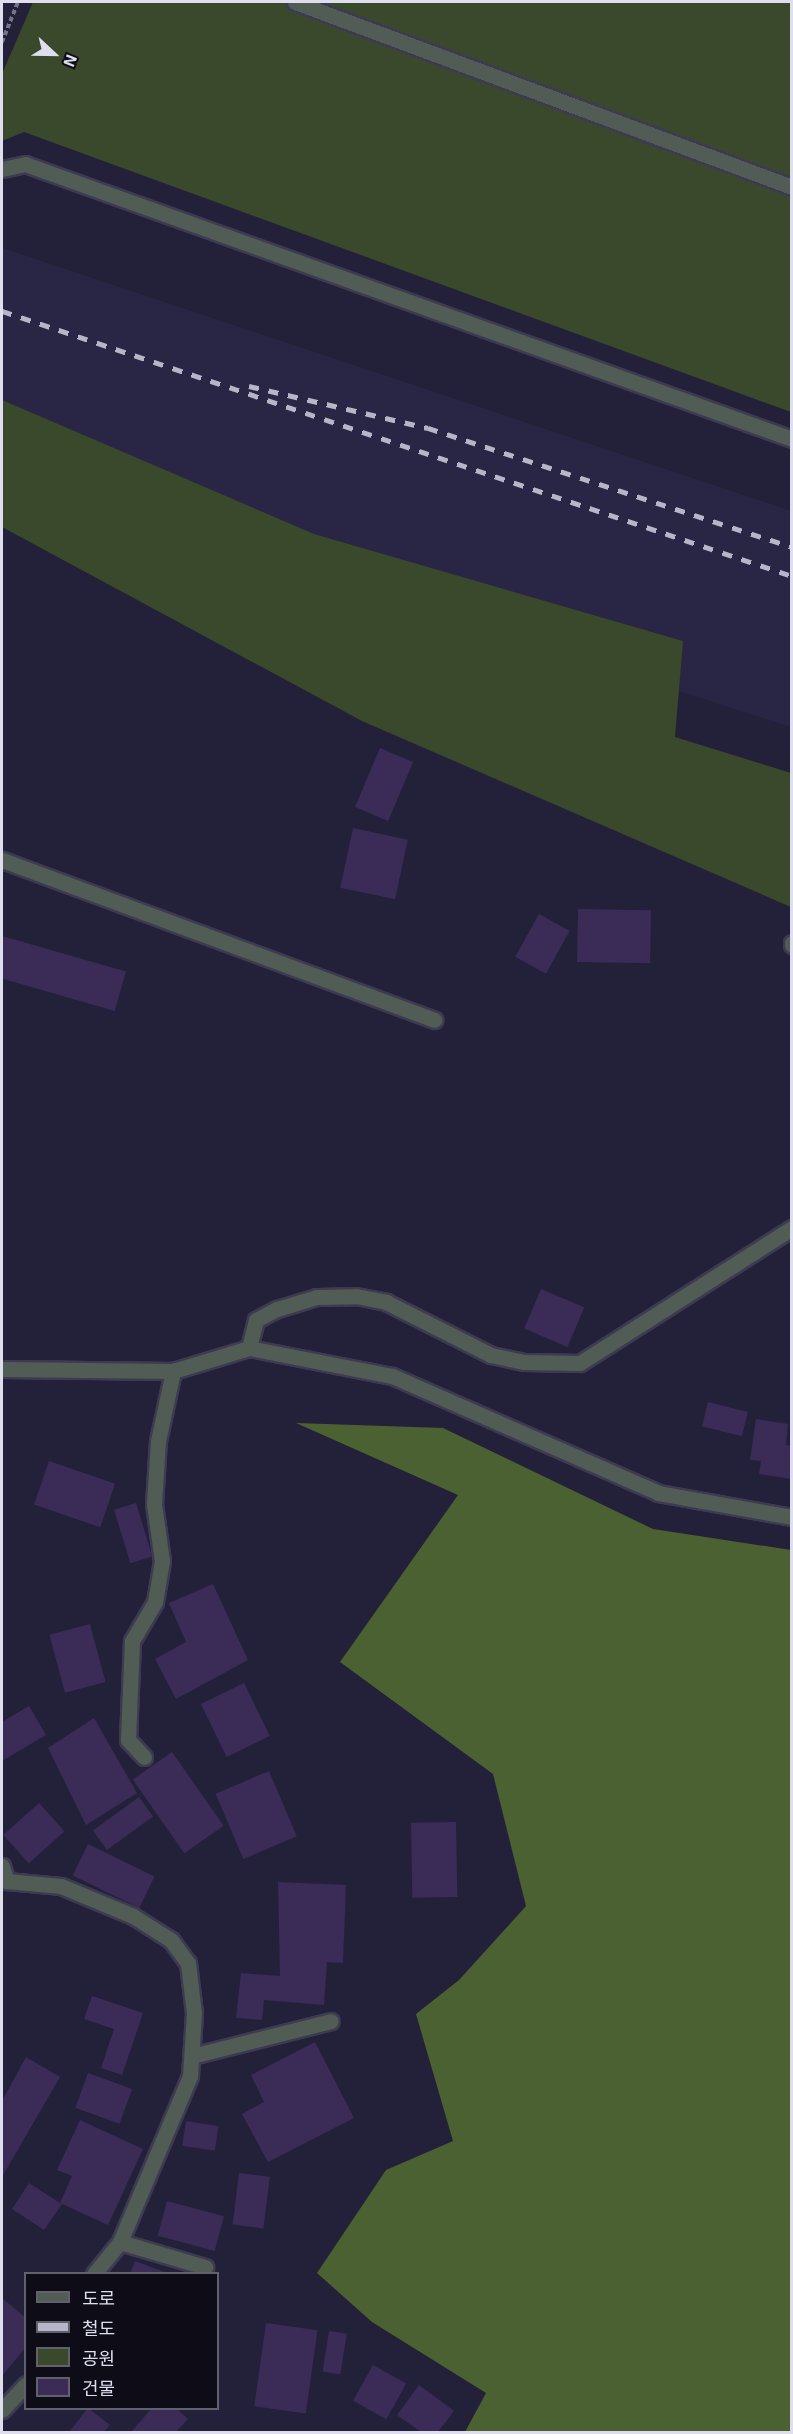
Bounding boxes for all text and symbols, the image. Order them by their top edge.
north arrow [24,24,84,84]
text: N [60,52,82,70]
legend [24,2272,219,2410]
text: 도로 [82,2287,115,2309]
text: 철도 [82,2317,115,2339]
text: 공원 [82,2347,115,2369]
text: 건물 [82,2377,115,2399]

